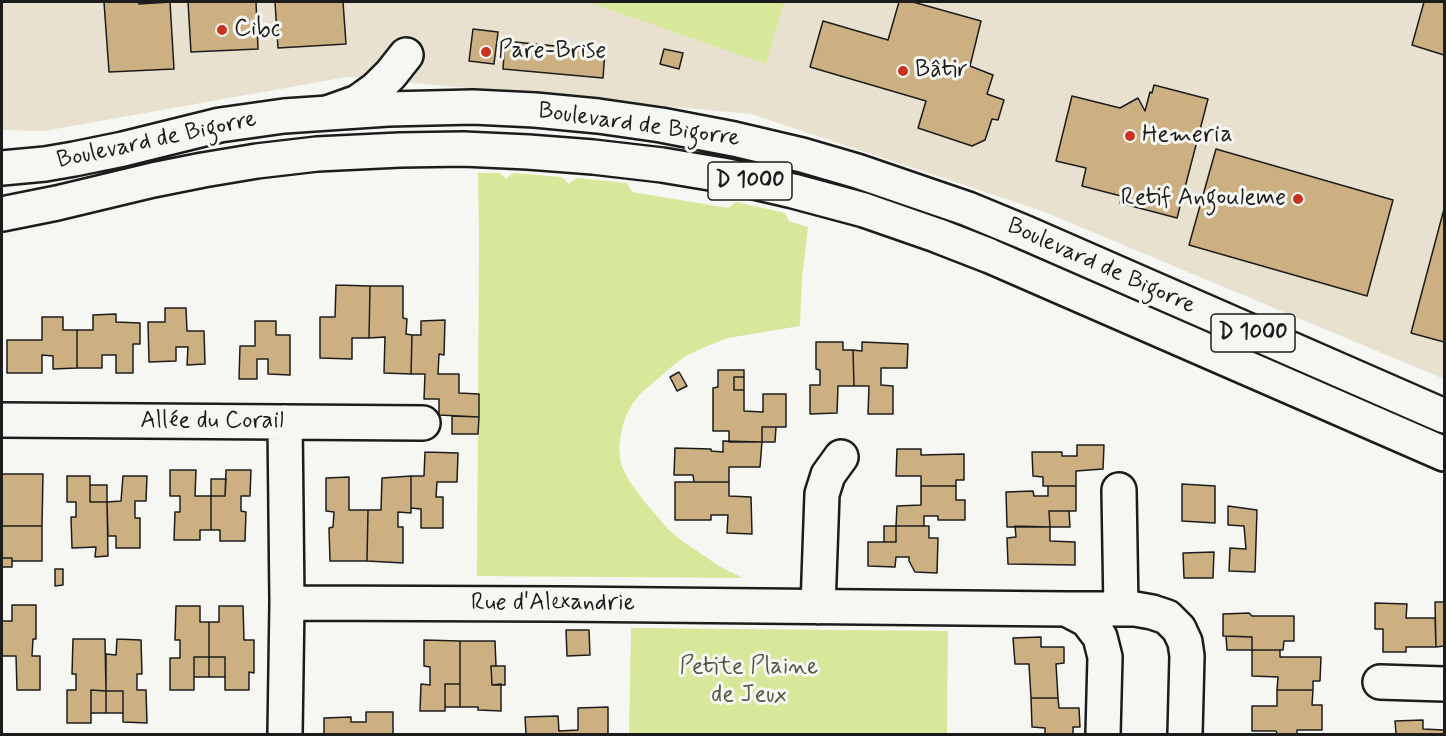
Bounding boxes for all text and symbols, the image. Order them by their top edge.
place label: Cibc [234,16,280,44]
marker: Cibc [215,23,229,37]
place label: Pare-Brise [498,38,606,66]
marker: Pare-Brise [479,45,493,59]
place label: Bâtir [915,57,968,85]
marker: Bâtir [896,64,910,78]
street label: Boulevard de Bigorre [536,98,742,154]
street label: Boulevard de Bigorre [54,106,260,176]
place label: Hemeria [1142,122,1233,150]
marker: Hemeria [1123,129,1137,143]
road number: D 1000 [708,162,792,200]
place label: Retif Angouleme [1121,185,1286,213]
marker: Retif Angouleme [1291,192,1305,206]
street label: Boulevard de Bigorre [1002,212,1200,322]
road number: D 1000 [1211,314,1295,352]
street label: Allée du Corail [140,408,284,436]
street label: Rue d'Alexandrie [471,590,635,618]
park label: Petite Plaine de Jeux [680,654,818,710]

